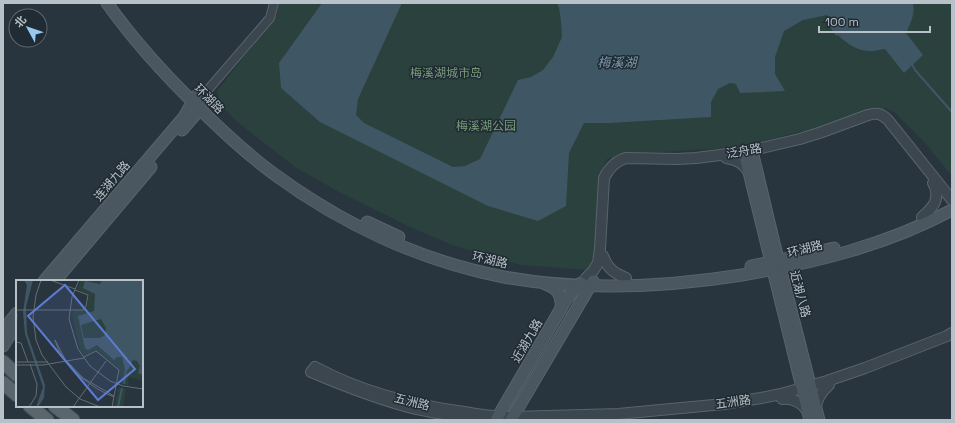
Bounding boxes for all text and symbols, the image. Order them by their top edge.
north arrow [8,8,48,48]
scale bar [819,8,930,34]
text: 北 [11,13,29,30]
text: 100 m [825,14,859,30]
water label: 梅溪湖 [597,54,638,71]
park label: 梅溪湖城市岛 [410,65,482,81]
street label: 环湖路 [191,81,227,117]
park label: 梅溪湖公园 [456,118,516,134]
street label: 泛舟路 [725,140,763,162]
street label: 连湖九路 [90,157,134,205]
street label: 环湖路 [786,237,824,261]
street label: 环湖路 [471,248,509,272]
street label: 近湖八路 [786,269,814,319]
inset map [16,280,143,407]
street label: 近湖九路 [508,316,546,366]
street label: 五洲路 [393,390,431,414]
street label: 五洲路 [714,392,752,412]

